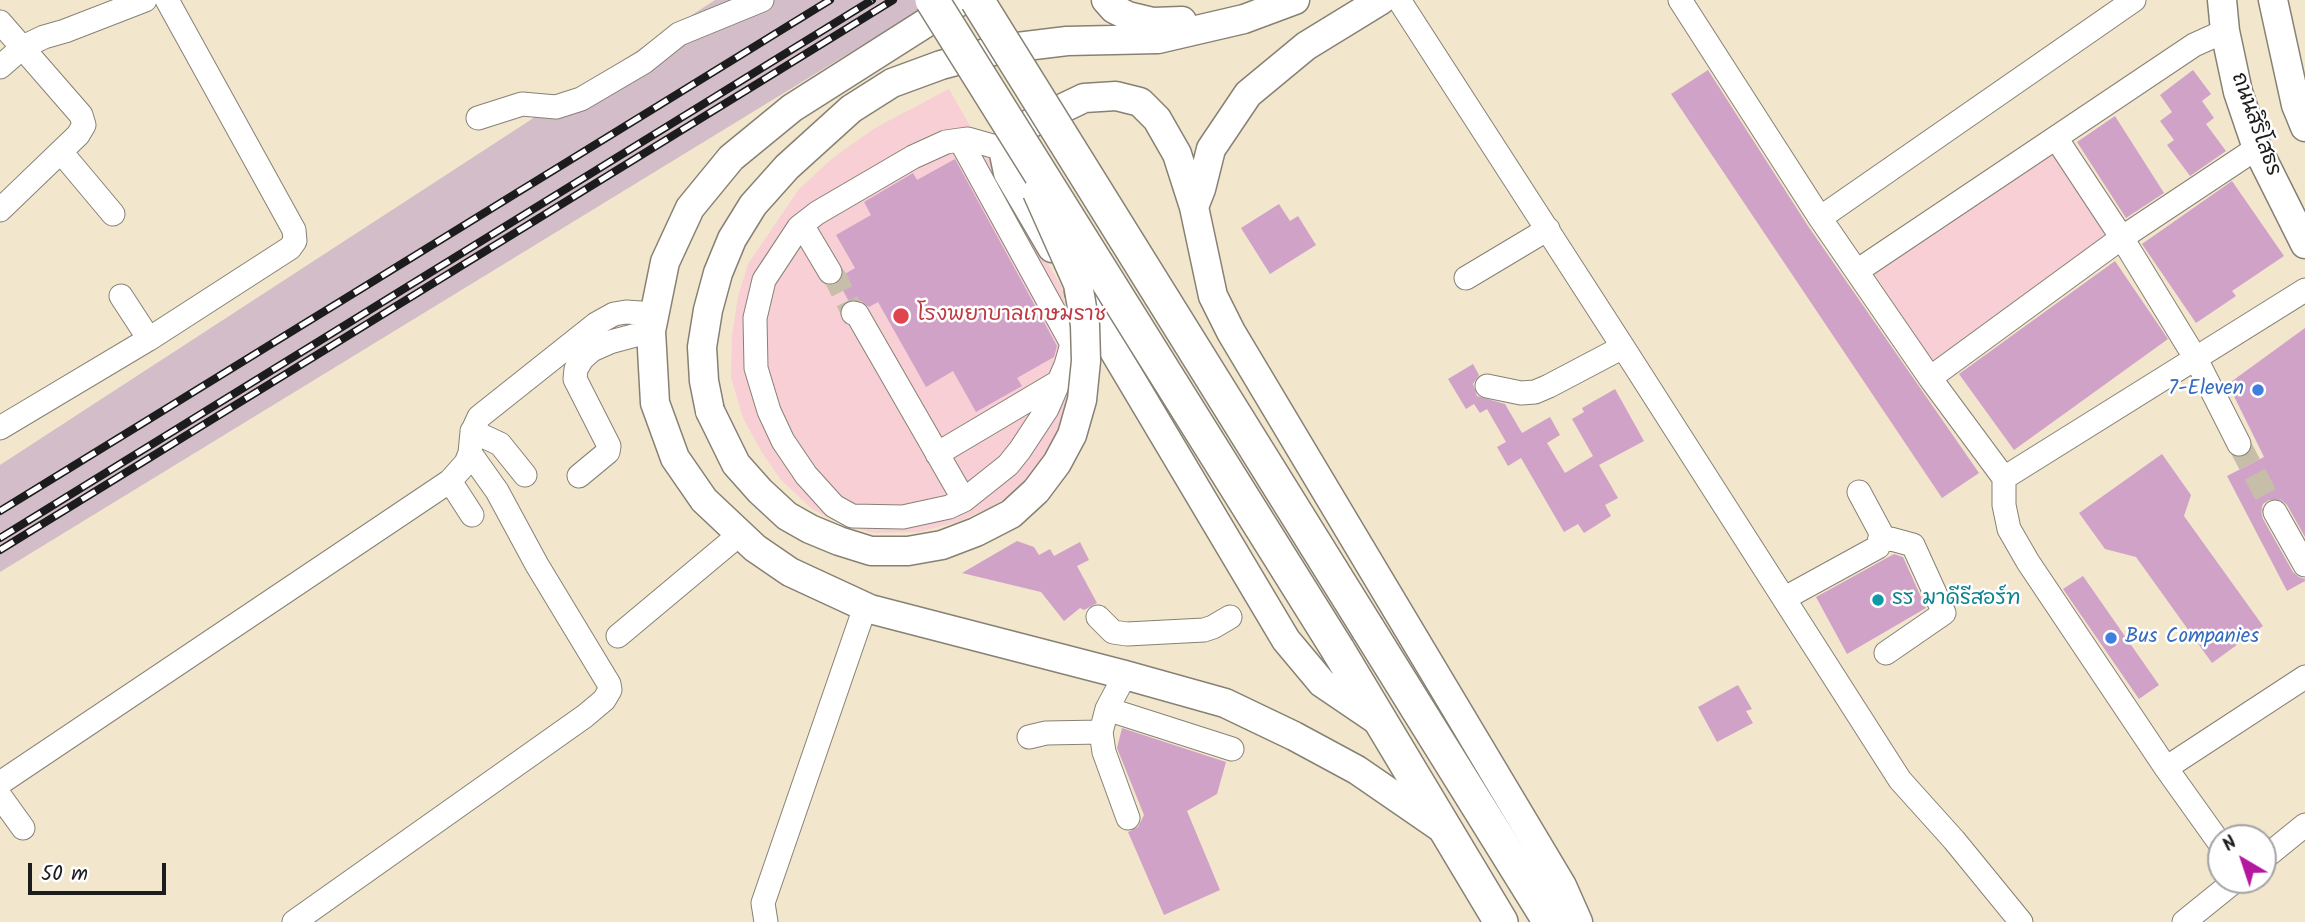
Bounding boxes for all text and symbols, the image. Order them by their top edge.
street label: ถนนสิริโสธร [2224,70,2284,180]
place label: โรงพยาบาลเกษมราช [917,303,1106,329]
marker: โรงพยาบาลเกษมราช [891,306,911,326]
place label: 7-Eleven [2168,377,2244,403]
marker: 7-Eleven [2250,382,2266,398]
place label: รร มาดีรีสอร์ท [1892,587,2021,613]
marker: รร มาดีรีสอร์ท [1870,592,1886,608]
place label: Bus Companies [2125,625,2259,651]
marker: Bus Companies [2103,630,2119,646]
north arrow [2207,824,2277,894]
text: N [2216,829,2244,860]
scale bar [32,848,170,892]
text: 50 m [41,858,88,891]

